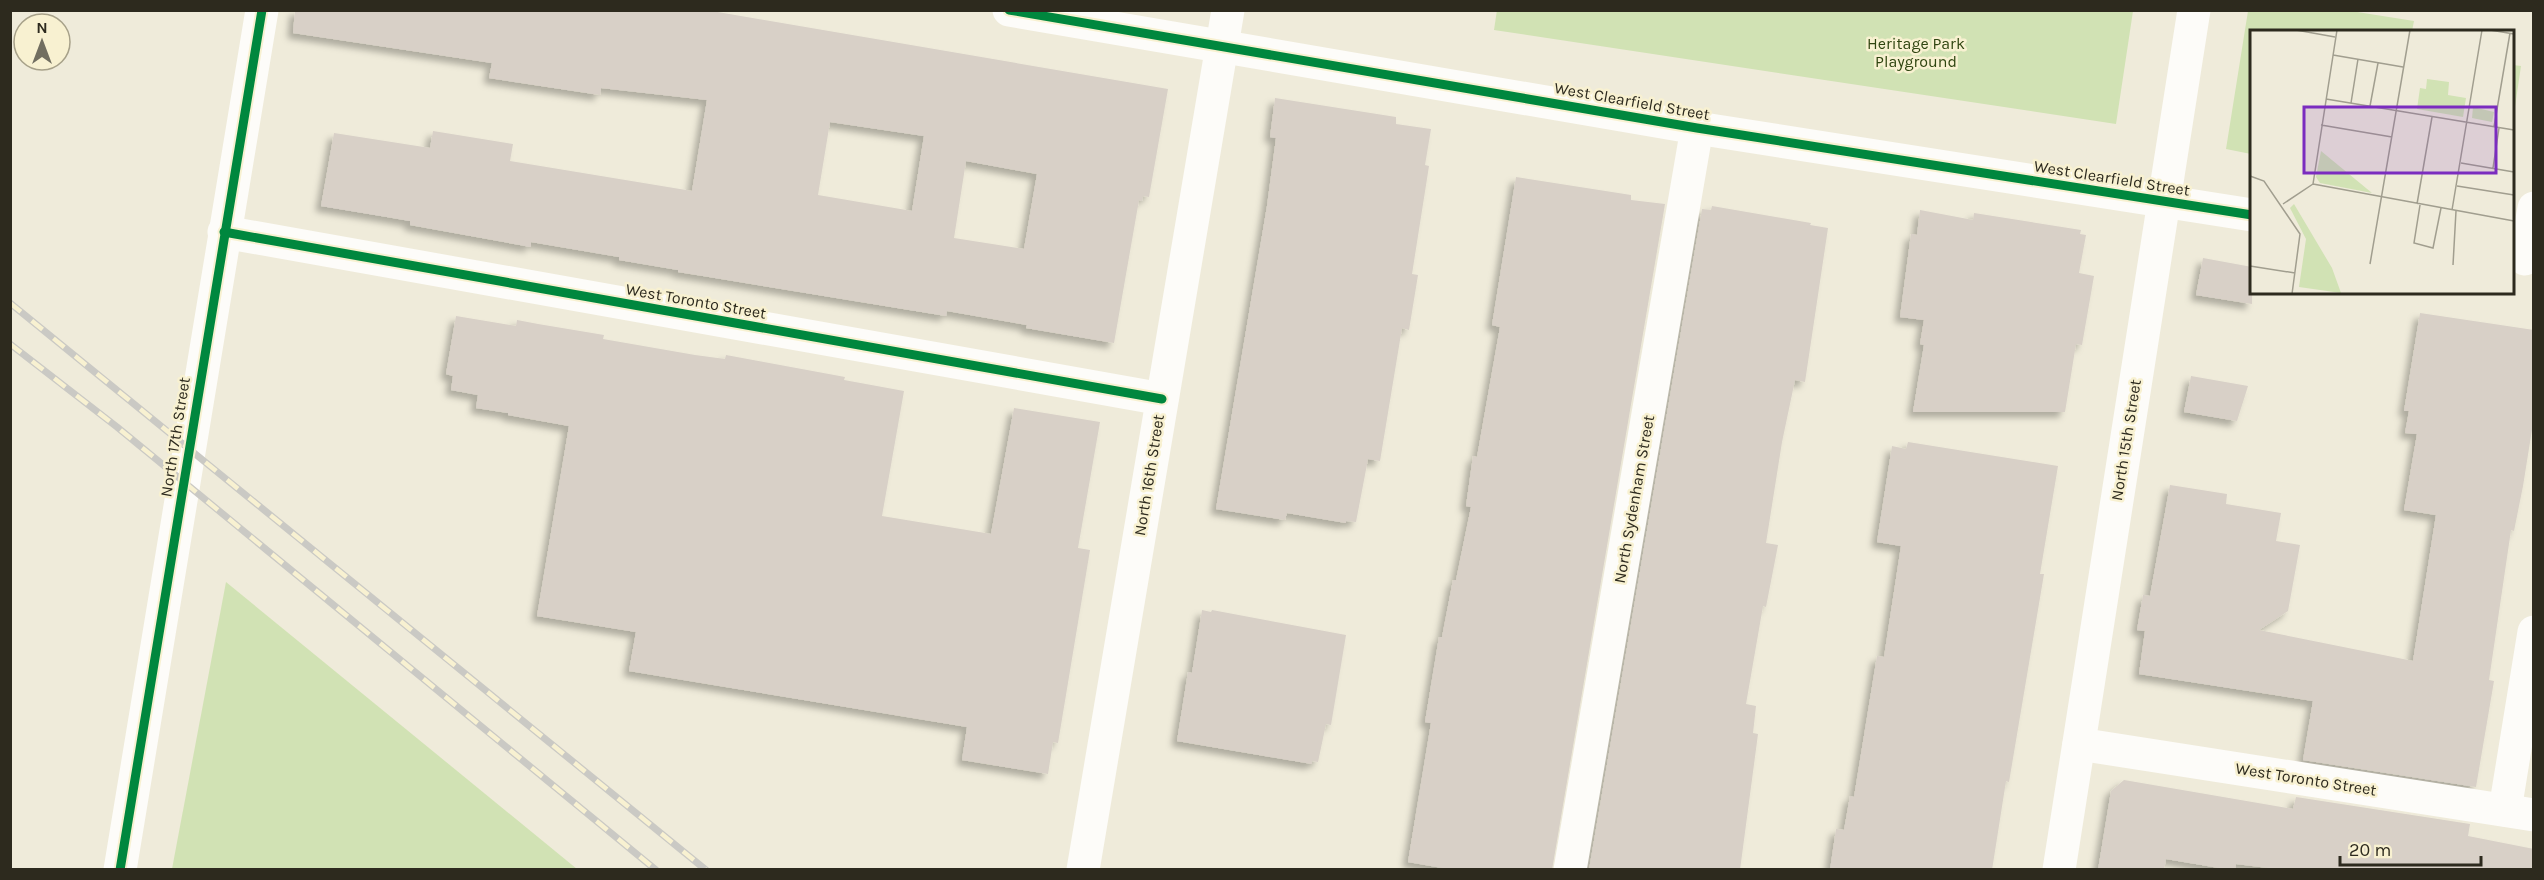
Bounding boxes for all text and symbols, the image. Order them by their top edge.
north arrow [12,12,72,72]
text: N [36,18,48,37]
inset map [2250,30,2514,294]
park label: Heritage Park Playground [1867,34,1965,71]
street label: West Clearfield Street [1553,78,1711,124]
street label: West Clearfield Street [2033,156,2191,200]
street label: West Toronto Street [624,279,768,323]
street label: North 17th Street [156,376,194,498]
street label: North 15th Street [2107,378,2145,502]
street label: North 16th Street [1130,413,1168,537]
street label: North Sydenham Street [1610,413,1658,585]
street label: West Toronto Street [2234,758,2378,800]
scale bar [2340,829,2481,867]
text: 20 m [2349,839,2391,861]

